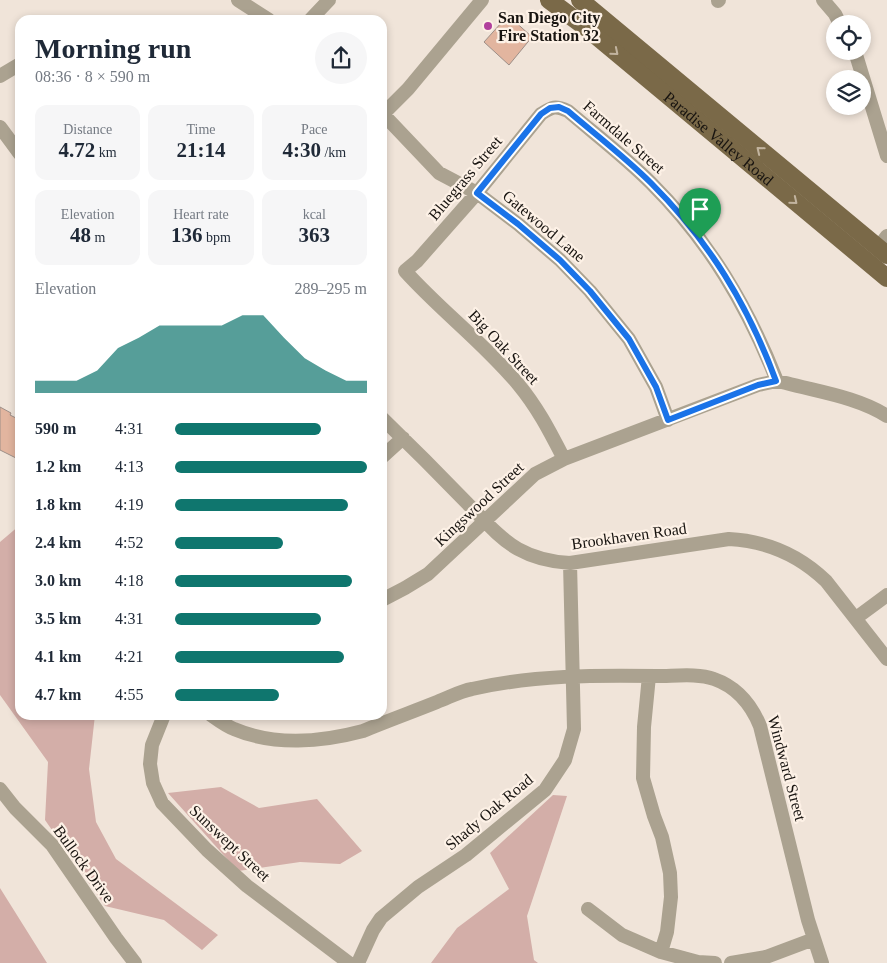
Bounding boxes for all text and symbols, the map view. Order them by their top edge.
place label: San Diego City Fire Station 32 [498,9,600,44]
map controls [826,15,871,115]
button: locate [826,15,871,60]
marker: San Diego City Fire Station 32 [482,20,494,32]
button: share [315,32,367,84]
text: Morning run [35,33,191,64]
one-way arrow [609,46,618,55]
text: 08:36 · 8 × 590 m [35,68,150,85]
button: layers [826,70,871,115]
street label: Paradise Valley Road [661,88,777,188]
street label: Farmdale Street [580,97,668,177]
text: Distance [63,122,112,137]
text: Time [186,122,216,137]
text: Pace [301,122,328,137]
street label: Bluegrass Street [425,132,506,224]
text: 4.72 [59,138,95,162]
text: 21:14 [176,138,225,162]
text: 4:30 [282,138,321,162]
text: km [95,145,117,160]
text: /km [321,145,346,160]
one-way arrow [756,147,765,156]
street label: Gatewood Lane [500,187,588,265]
pin [679,188,721,239]
icon: arrive [686,195,714,223]
one-way arrow [788,195,797,203]
text: Elevation [61,207,114,222]
text: Heart rate [173,207,229,222]
text: kcal [303,207,326,222]
text: 48 [70,223,91,247]
text: 136 [171,223,203,247]
text: 363 [299,223,330,247]
text: m [91,230,105,245]
text: bpm [203,230,231,245]
text: Elevation [35,280,96,297]
text: 289–295 m [295,280,367,297]
street label: Big Oak Street [465,306,543,389]
text: 590 m [35,420,76,437]
text: 4:31 [115,420,143,437]
text: 1.2 km [35,458,81,475]
text: 4:13 [115,458,143,475]
street label: Kingswood Street [431,458,528,550]
text: 1.8 km [35,496,81,513]
text: 4:19 [115,496,143,513]
street label: Brookhaven Road [570,520,688,552]
text: 2.4 km [35,534,81,551]
text: 4:52 [115,534,143,551]
text: 3.0 km [35,572,81,589]
text: 4:18 [115,572,143,589]
text: 3.5 km [35,610,81,627]
text: 4:31 [115,610,143,627]
text: 4.1 km [35,648,81,665]
text: 4:21 [115,648,143,665]
text: 4.7 km [35,686,81,703]
text: 4:55 [115,686,143,703]
street label: Windward Street [765,714,809,823]
street label: Shady Oak Road [442,771,537,854]
street label: Sunswept Street [186,801,274,886]
street label: Bullock Drive [50,822,118,906]

